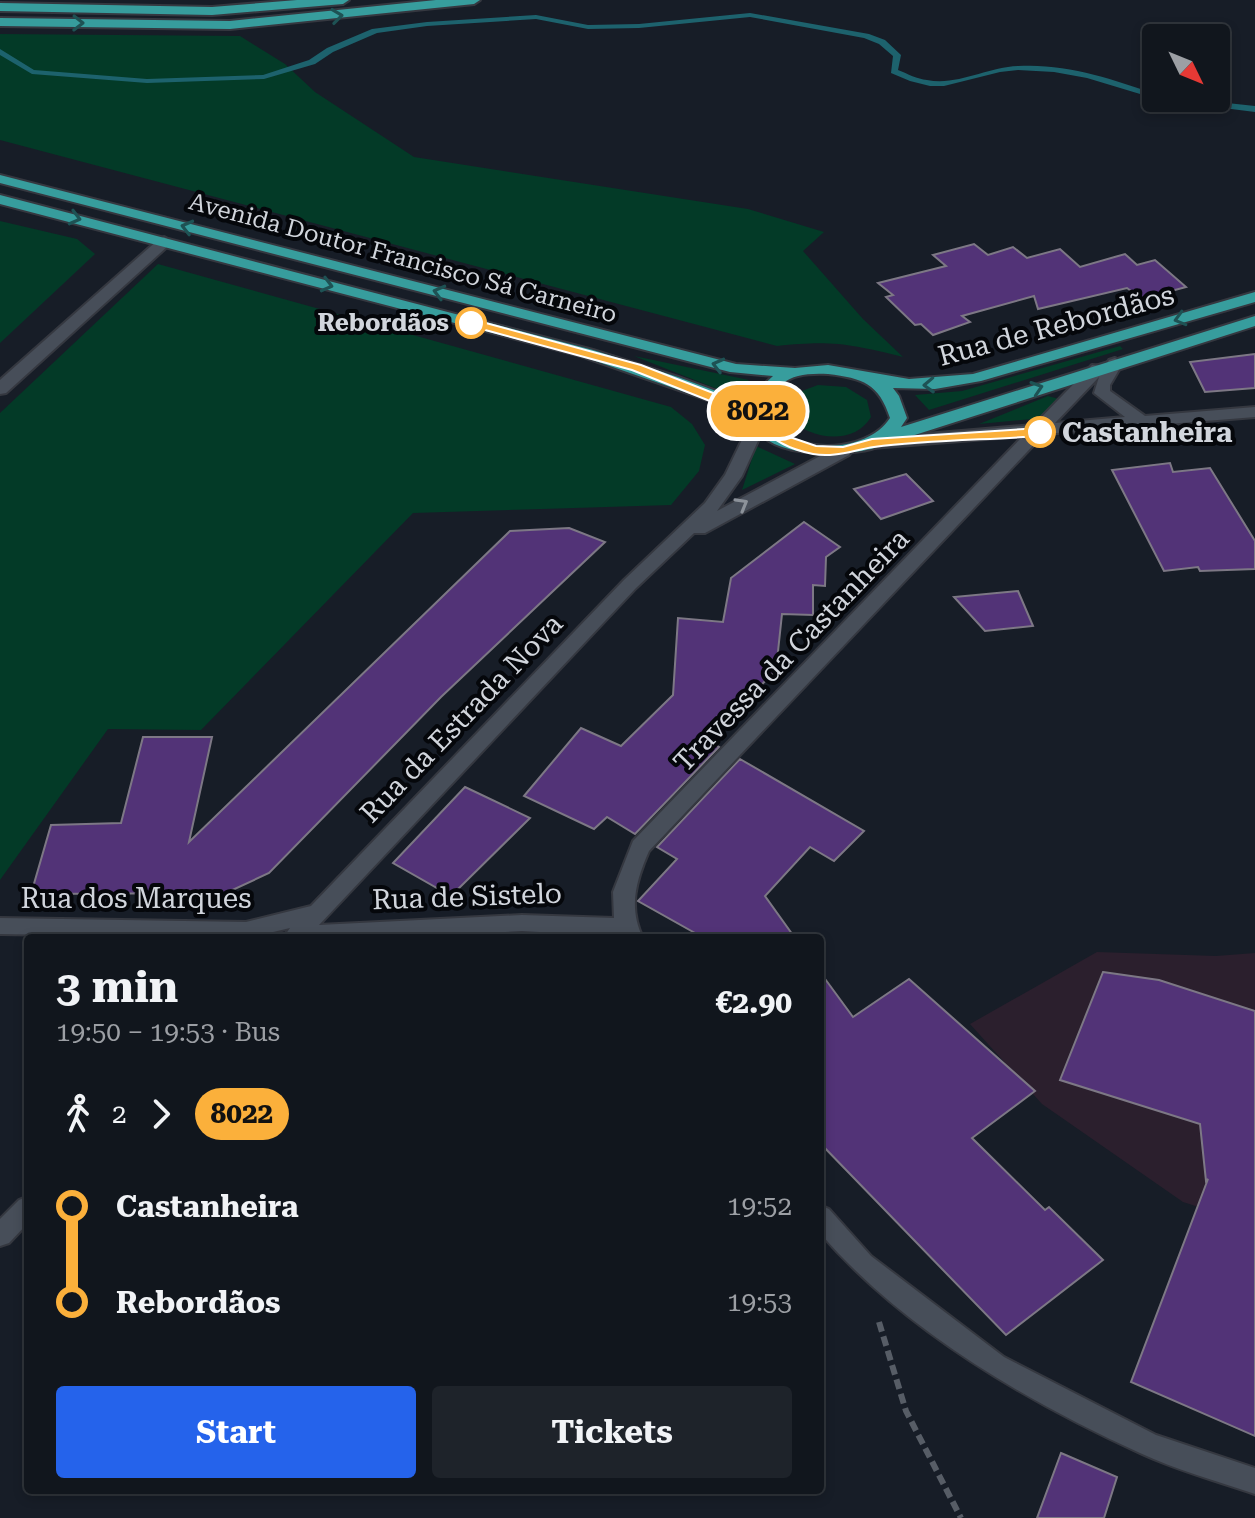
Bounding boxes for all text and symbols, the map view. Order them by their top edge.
one-way arrow [331,7,344,24]
one-way arrow [72,15,85,32]
north arrow [1142,24,1230,112]
map controls [1142,24,1230,112]
street label: Avenida Doutor Francisco Sá Carneiro [186,187,620,329]
one-way arrow [68,209,82,226]
one-way arrow [181,220,195,237]
one-way arrow [319,275,333,292]
street label: Rua de Rebordãos [934,278,1178,373]
one-way arrow [433,285,446,302]
marker: Rebordãos [456,308,486,338]
place label: Rebordãos [317,309,449,337]
one-way arrow [1174,310,1188,326]
one-way arrow [711,357,725,374]
one-way arrow [922,376,935,394]
one-way arrow [1030,381,1043,397]
line badge: 8022 [702,385,814,437]
text: 8022 [727,394,789,427]
place label: Castanheira [1062,416,1233,449]
marker: Castanheira [1025,417,1055,447]
one-way arrow [733,498,748,514]
street label: Travessa da Castanheira [667,522,916,778]
street label: Rua da Estrada Nova [353,607,569,829]
street label: Rua de Sistelo [372,877,563,916]
street label: Rua dos Marques [21,882,251,915]
text: 3 min [56,961,178,1013]
text: €2.90 [715,985,792,1020]
text: 19:50 – 19:53 · Bus [56,1017,280,1047]
icon: walk [56,1092,100,1136]
icon: forward [139,1092,183,1136]
text: 8022 [211,1097,273,1130]
text: 2 [112,1099,127,1129]
text: Castanheira [116,1189,299,1224]
text: 19:52 [727,1191,792,1221]
text: Rebordãos [116,1285,280,1320]
text: 19:53 [727,1287,792,1317]
button: Start [56,1386,416,1478]
button: Tickets [432,1386,792,1478]

